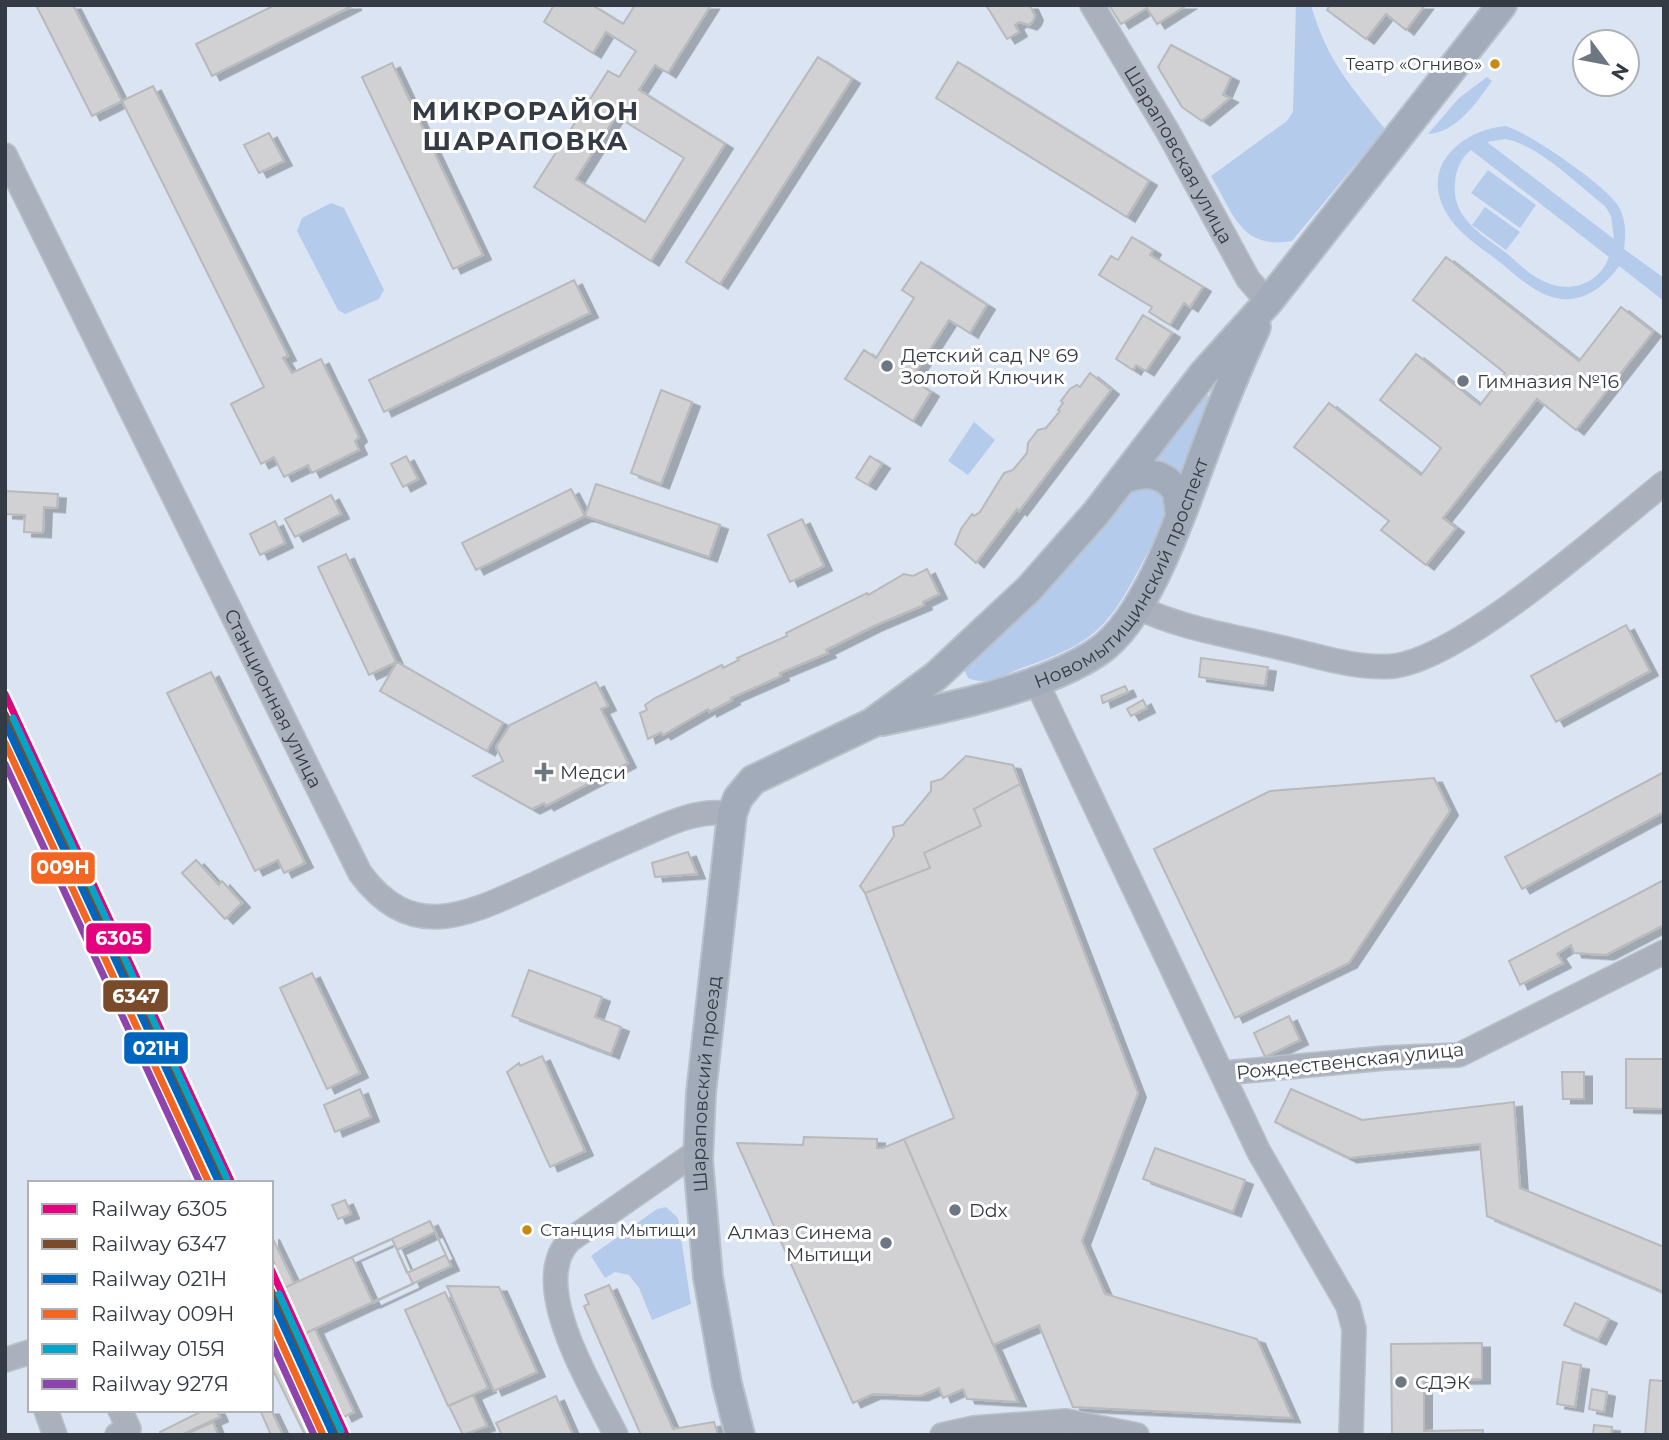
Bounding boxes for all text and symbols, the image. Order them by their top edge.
north arrow [1571,28,1641,98]
place label: Театр «Огниво» [1346,54,1482,74]
marker: Театр «Огниво» [1488,57,1502,71]
text: N [1606,59,1634,84]
street label: Шараповская улица [1119,61,1238,248]
district label: МИКРОРАЙОН ШАРАПОВКА [412,95,640,157]
place label: Детский сад № 69 Золотой Ключик [901,344,1079,389]
marker: Детский сад № 69 Золотой Ключик [879,358,895,374]
place label: Гимназия №16 [1477,370,1619,393]
marker: Гимназия №16 [1455,373,1471,389]
street label: Новомытищинский проспект [1031,454,1213,693]
street label: Станционная улица [220,605,328,792]
place label: Медси [560,761,626,784]
marker: Медси [534,762,554,782]
line badge: 009Н [30,851,96,885]
text: 009Н [36,856,90,879]
line badge: 6305 [85,922,152,955]
text: 6305 [95,927,143,950]
street label: Шараповский проезд [686,974,725,1193]
line badge: 6347 [102,979,169,1013]
text: 6347 [112,985,160,1008]
line badge: 021Н [123,1031,189,1065]
text: 021Н [132,1037,180,1060]
street label: Рождественская улица [1235,1038,1465,1084]
legend [28,1181,273,1412]
text: Railway 6305 [91,1196,227,1221]
place label: Ddx [969,1199,1008,1222]
marker: Ddx [947,1202,963,1218]
place label: Станция Мытищи [540,1220,696,1240]
place label: Алмаз Синема Мытищи [727,1221,872,1266]
marker: Станция Мытищи [520,1223,534,1237]
text: Railway 6347 [91,1231,227,1256]
marker: Алмаз Синема Мытищи [878,1235,894,1251]
text: Railway 021Н [91,1266,227,1291]
text: Railway 009Н [91,1301,235,1326]
text: Railway 015Я [91,1336,225,1361]
text: Railway 927Я [91,1371,229,1396]
place label: СДЭК [1415,1371,1470,1394]
marker: СДЭК [1393,1374,1409,1390]

